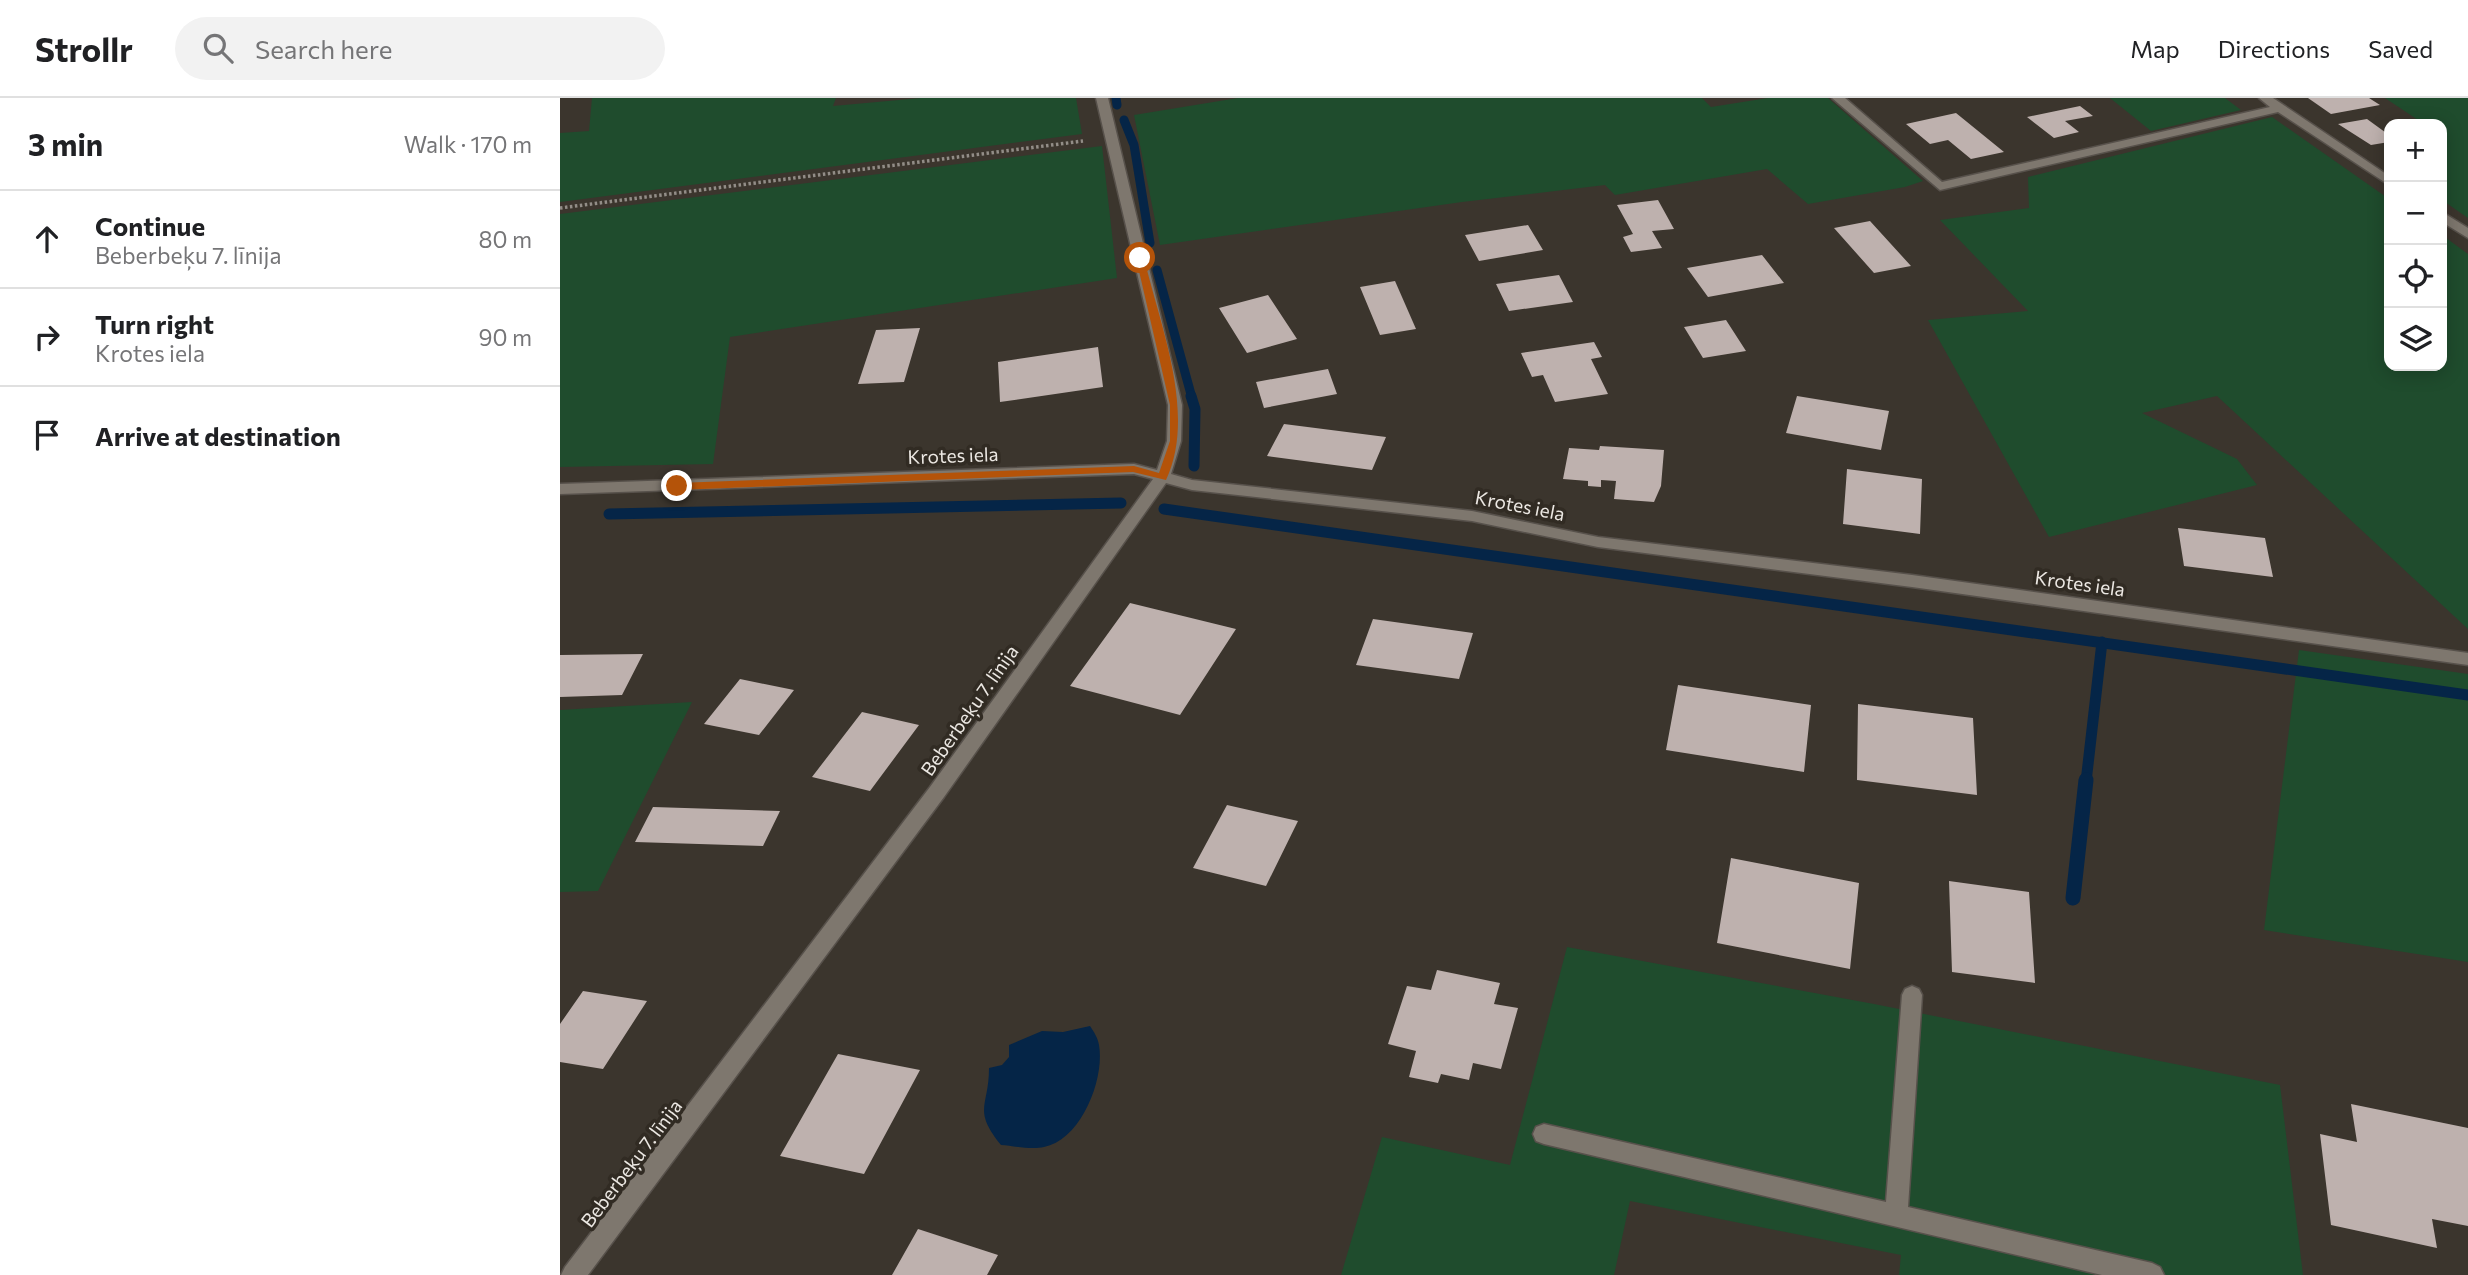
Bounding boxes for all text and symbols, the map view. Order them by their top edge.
search box [175,17,665,80]
text: Strollr [35,28,133,69]
icon: search [199,29,237,67]
text: Search here [255,33,392,64]
text: Map [2130,34,2180,63]
text: Directions [2218,34,2330,63]
text: Saved [2368,34,2433,63]
map controls [2384,119,2447,371]
button: + [2384,119,2447,182]
text: 3 min [28,125,103,162]
text: Walk · 170 m [404,130,532,158]
button: − [2384,182,2447,245]
text: Continue [95,210,205,241]
icon: ahead [28,220,66,258]
text: 80 m [479,225,532,253]
text: Beberbeķu 7. līnija [95,241,282,269]
route start [1124,242,1155,273]
button: locate [2384,245,2447,308]
text: Turn right [95,308,214,339]
button: layers [2384,308,2447,371]
icon: right [28,318,66,356]
text: 90 m [479,323,532,351]
text: Krotes iela [95,339,205,367]
icon: arrive [28,416,66,454]
text: Arrive at destination [95,420,341,451]
street label: Krotes iela [907,442,999,468]
route end [661,470,692,501]
street label: Krotes iela [1473,485,1567,525]
street label: Krotes iela [2033,565,2127,601]
street label: Beberbeķu 7. līnija [915,640,1024,781]
street label: Beberbeķu 7. līnija [575,1095,688,1233]

